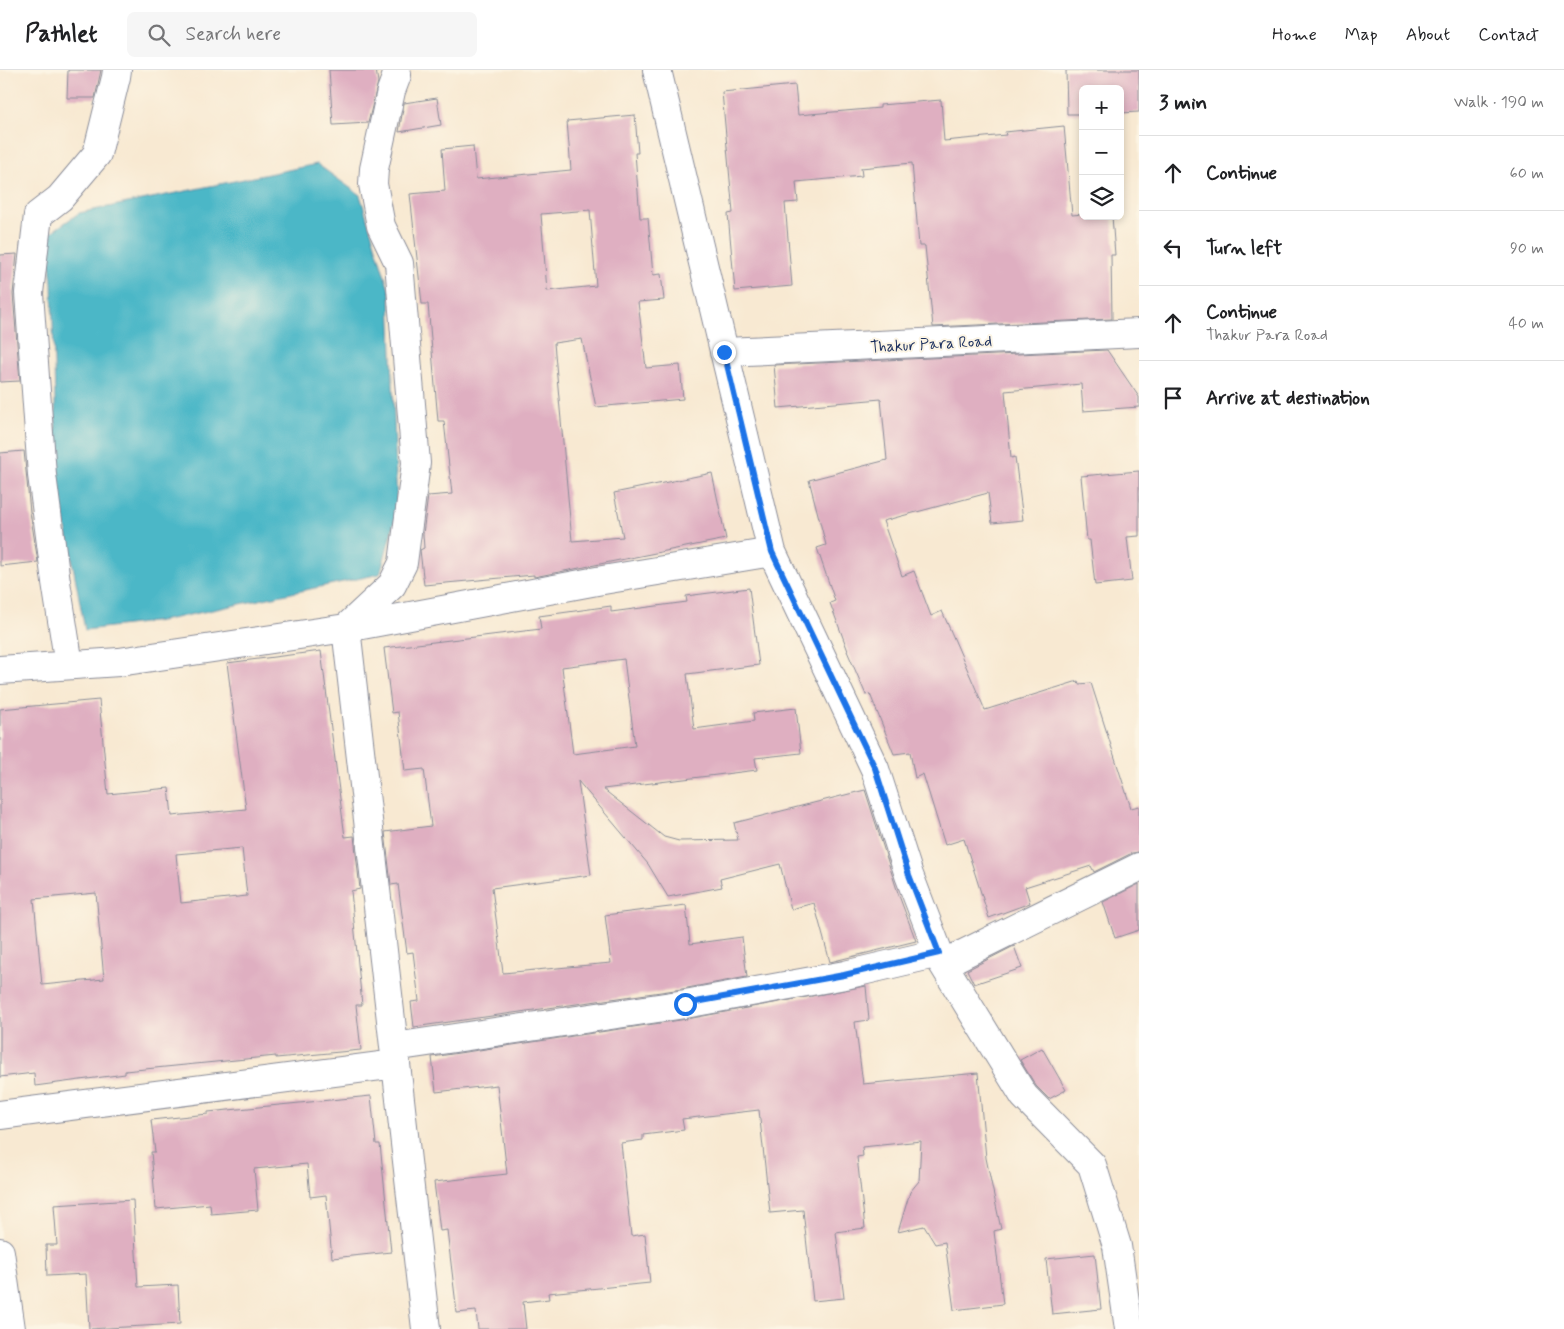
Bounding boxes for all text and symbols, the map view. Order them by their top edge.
search box [127,12,477,57]
text: Pathlet [25,19,97,50]
icon: search [145,21,173,49]
text: Search here [185,22,281,47]
text: Home [1272,23,1317,47]
text: Map [1345,23,1378,47]
text: About [1406,23,1450,47]
text: Contact [1478,23,1539,47]
map controls [1079,85,1124,220]
button: + [1079,85,1124,130]
text: 3 min [1159,89,1207,117]
text: Walk · 190 m [1454,92,1544,113]
button: − [1079,130,1124,175]
icon: ahead [1159,159,1187,187]
text: Continue [1206,161,1277,186]
text: 60 m [1510,163,1544,184]
button: layers [1079,175,1124,220]
icon: left [1159,234,1187,262]
text: Turn left [1206,236,1282,261]
text: 90 m [1510,238,1544,259]
text: Continue [1206,300,1277,325]
icon: ahead [1159,309,1187,337]
text: 40 m [1508,313,1544,334]
text: Thakur Para Road [1206,325,1328,346]
street label: Thakur Para Road [870,331,993,358]
route end [713,341,736,364]
icon: arrive [1159,384,1187,412]
text: Arrive at destination [1206,386,1370,411]
route start [674,993,697,1016]

